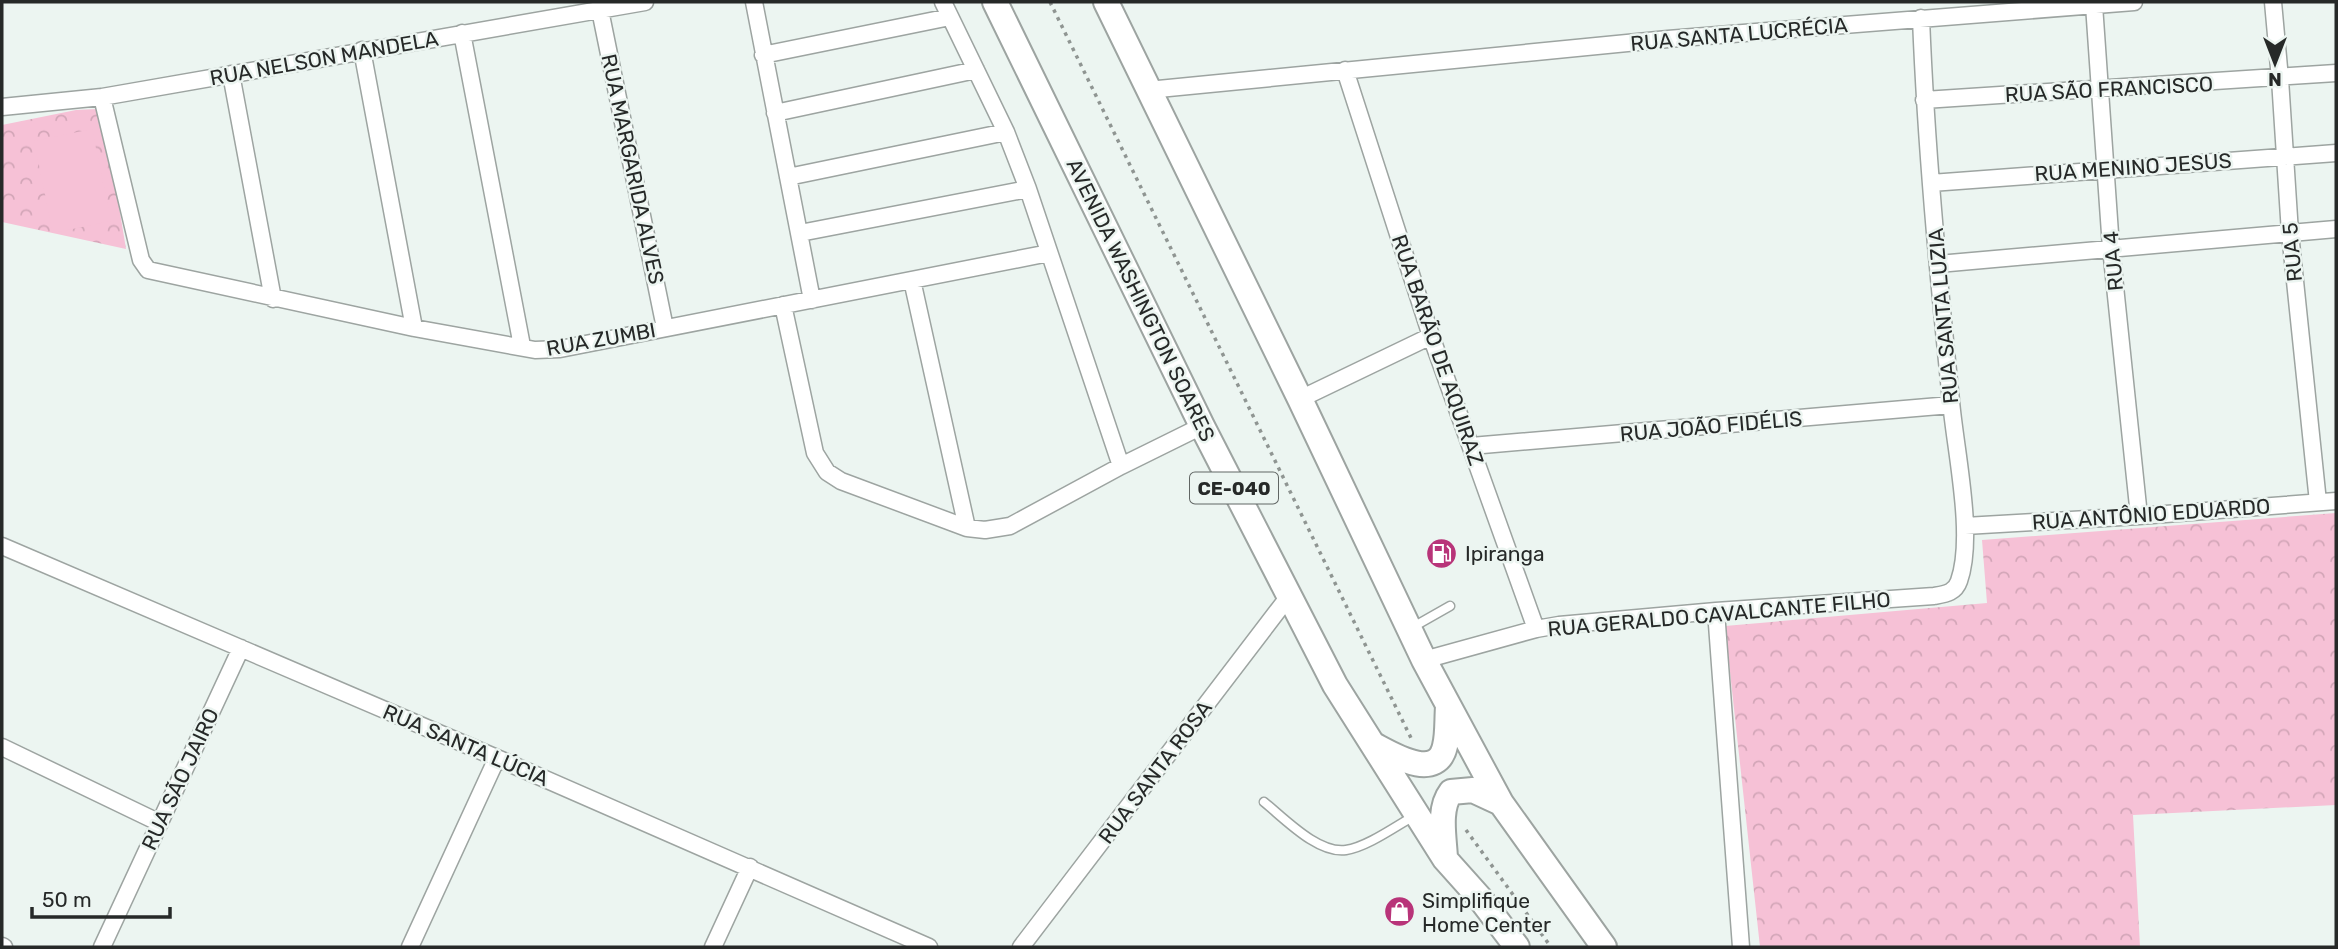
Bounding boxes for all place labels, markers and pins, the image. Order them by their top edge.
fuel station icon: Ipiranga [1425,536,1459,570]
place label: Ipiranga [1465,541,1545,566]
place label: Simplifique Home Center [1422,888,1551,937]
shop icon: Simplifique Home Center [1382,895,1416,929]

